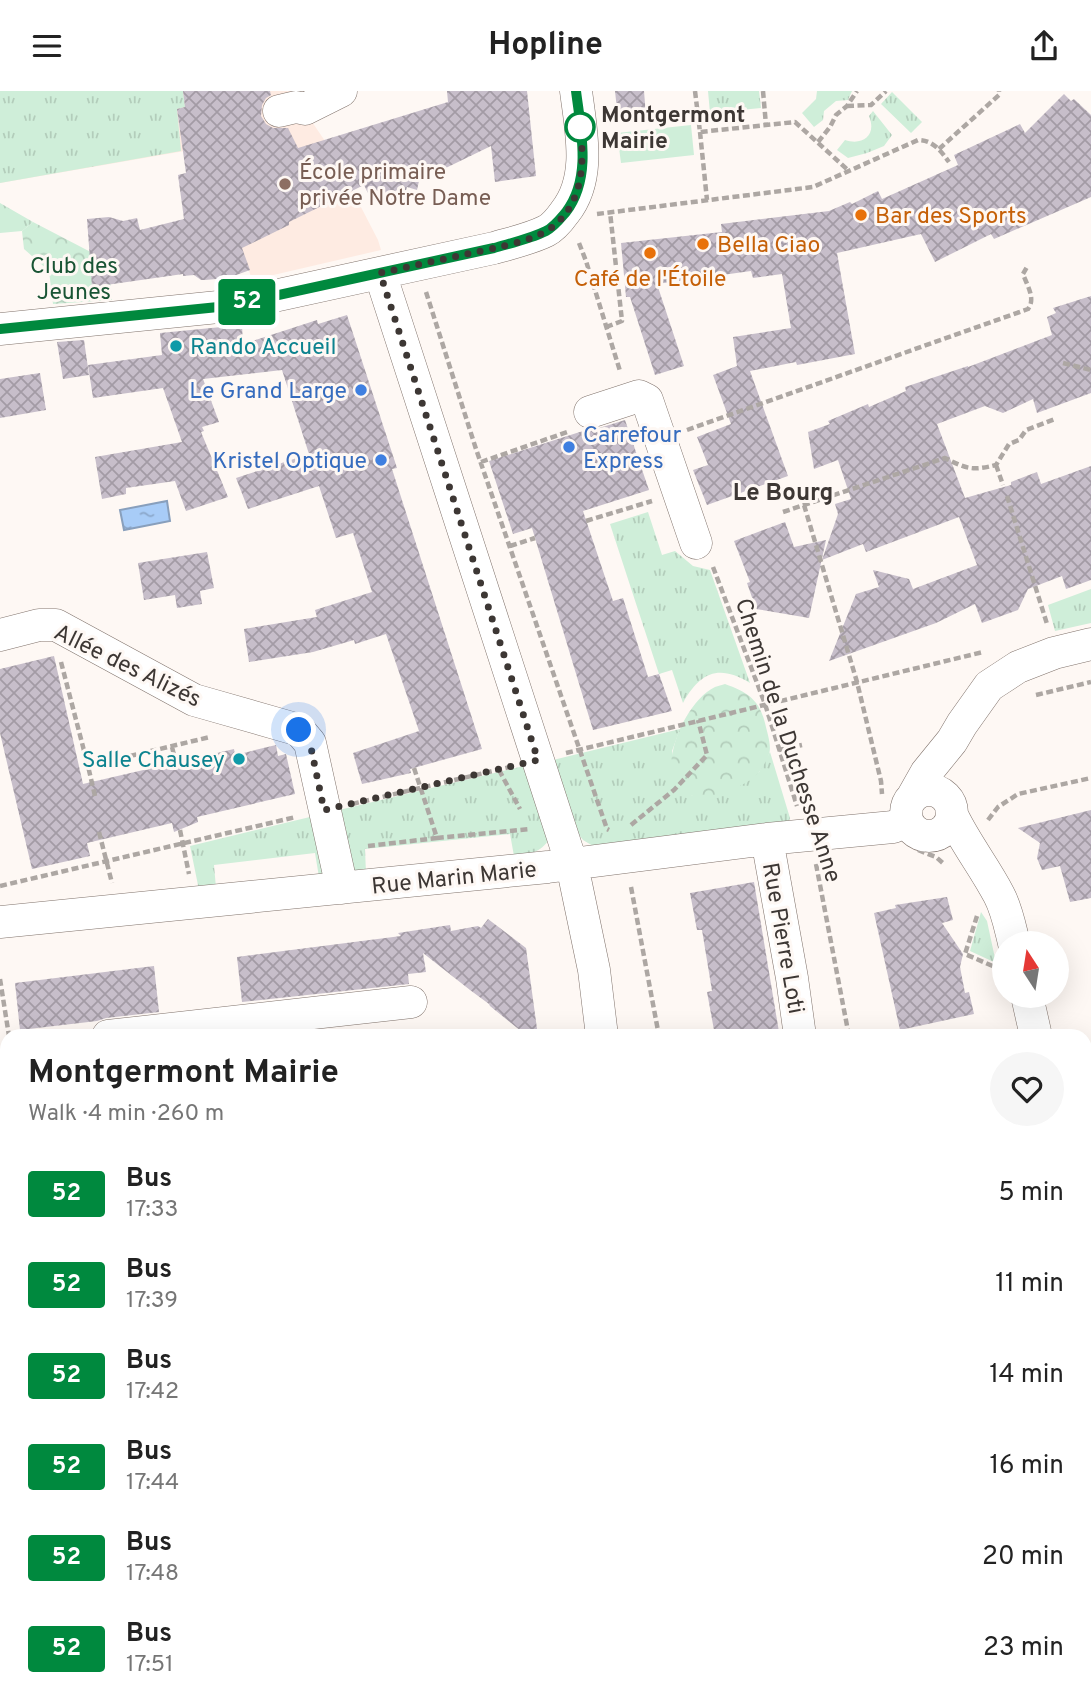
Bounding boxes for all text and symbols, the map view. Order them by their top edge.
text: Hopline [488,26,603,66]
icon: menu [28,27,66,65]
icon: share [1025,27,1063,65]
place label: Montgermont Mairie [601,102,745,157]
marker: Montgermont Mairie [565,112,595,142]
place label: École primaire privée Notre Dame [299,158,491,214]
marker: École primaire privée Notre Dame [277,176,293,192]
place label: Bar des Sports [875,203,1027,232]
marker: Bar des Sports [853,207,869,223]
place label: Bella Ciao [717,232,820,261]
marker: Bella Ciao [695,236,711,252]
marker: Café de l'Étoile [642,245,658,261]
park label: Club des Jeunes [30,253,118,308]
place label: Café de l'Étoile [574,265,726,295]
line badge: 52 [216,279,278,325]
text: 52 [232,287,262,317]
place label: Rando Accueil [190,334,336,363]
marker: Rando Accueil [168,338,184,354]
place label: Le Grand Large [189,378,347,407]
marker: Le Grand Large [353,382,369,398]
place label: Carrefour Express [583,422,681,477]
marker: Carrefour Express [561,439,577,455]
place label: Kristel Optique [212,448,367,477]
marker: Kristel Optique [373,452,389,468]
district label: Le Bourg [733,479,833,509]
street label: Chemin de la Duchesse Anne [727,595,846,886]
street label: Allée des Alizés [49,619,205,715]
your location [281,712,316,747]
place label: Salle Chausey [82,747,225,776]
marker: Salle Chausey [231,751,247,767]
street label: Rue Marin Marie [370,856,538,903]
street label: Rue Pierre Loti [754,861,809,1016]
north arrow [992,931,1069,1008]
map controls [992,931,1069,1008]
button: heart [990,1052,1064,1126]
text: Montgermont Mairie [28,1053,339,1095]
text: Walk · 4 min · 260 m [28,1100,224,1129]
text: Bus [126,1163,172,1196]
text: 5 min [998,1177,1064,1210]
text: 52 [52,1179,81,1209]
text: 17:33 [126,1196,178,1225]
text: Bus [126,1254,172,1287]
text: 11 min [995,1268,1064,1301]
text: 52 [52,1270,81,1300]
text: 17:39 [126,1287,178,1316]
text: Bus [126,1345,172,1378]
text: 14 min [989,1359,1064,1392]
text: 52 [52,1361,81,1391]
text: 17:42 [126,1378,179,1407]
text: Bus [126,1436,172,1469]
text: 16 min [989,1450,1064,1483]
text: 52 [52,1452,81,1482]
text: 17:44 [126,1469,179,1498]
text: Bus [126,1527,172,1560]
text: 20 min [982,1541,1064,1574]
text: 52 [52,1543,81,1573]
text: 17:48 [126,1560,179,1589]
text: Bus [126,1618,172,1651]
text: 23 min [983,1632,1064,1665]
text: 52 [52,1634,81,1664]
text: 17:51 [126,1651,174,1680]

